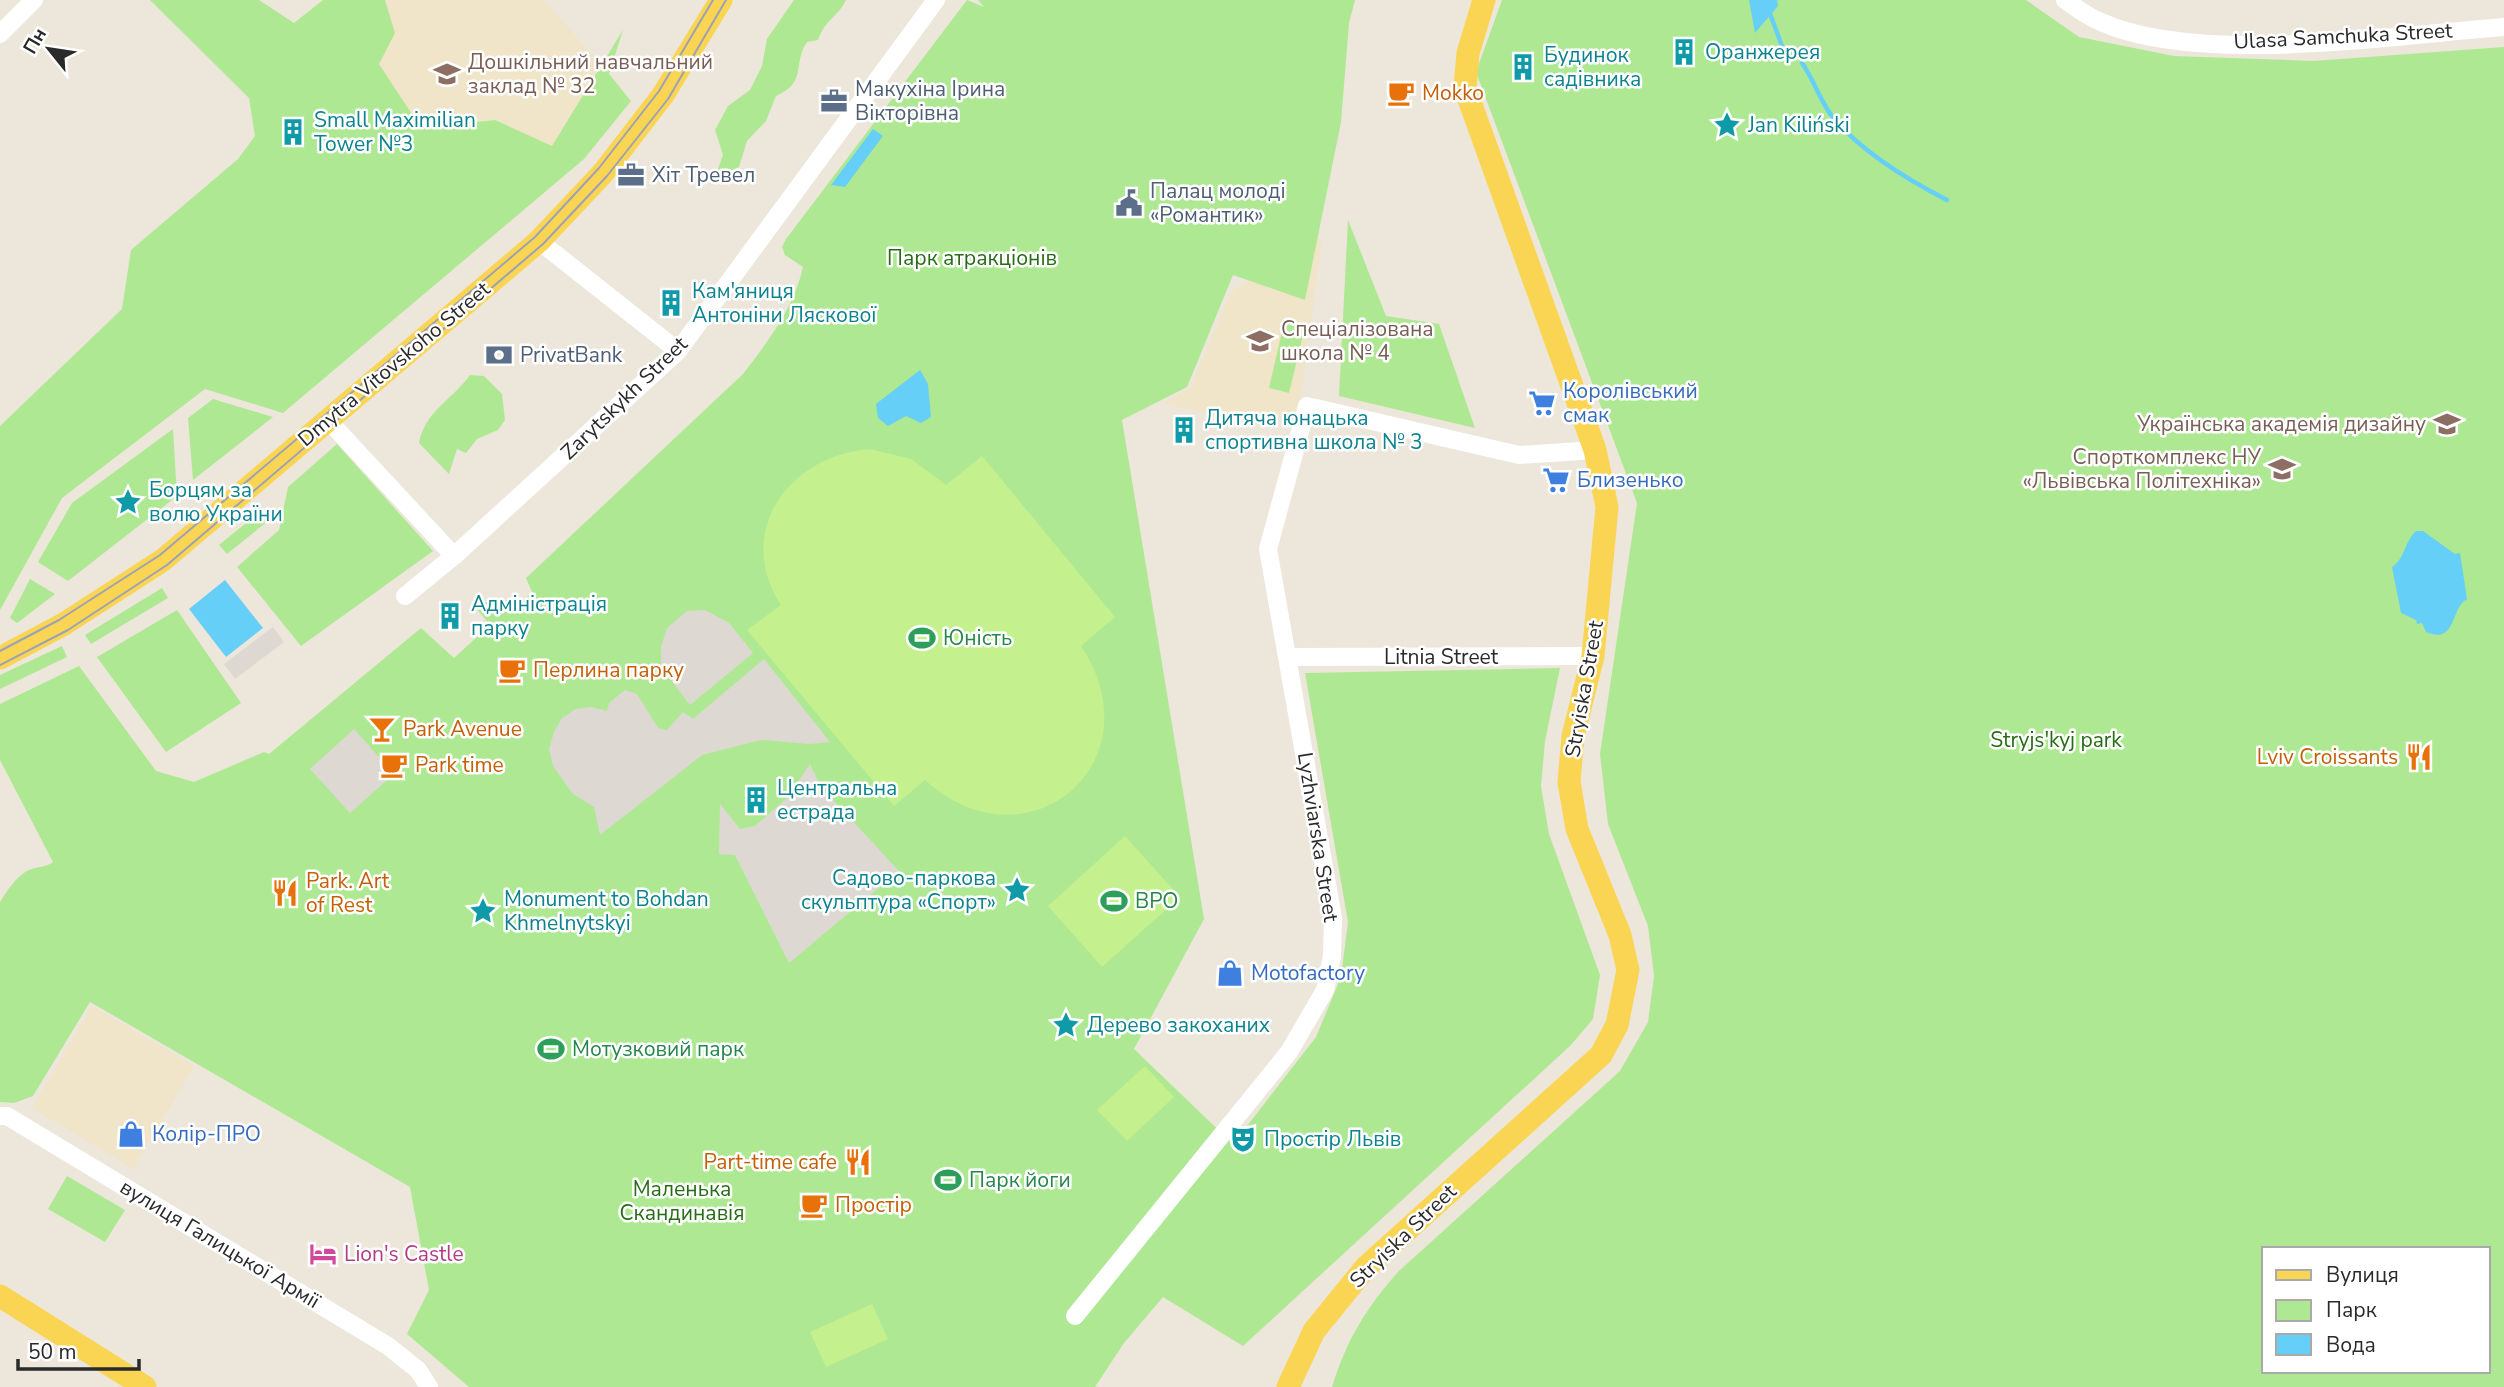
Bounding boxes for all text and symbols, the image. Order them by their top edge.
north arrow [14,14,84,84]
street label: Ulasa Samchuka Street [2233,16,2454,56]
text: Пн [17,23,53,59]
building icon: Оранжерея [1669,37,1699,67]
place label: Оранжерея [1705,38,1820,66]
place label: Будинок садівника [1544,41,1641,93]
place label: Дошкільний навчальний заклад № 32 [468,48,713,100]
building icon: Будинок садівника [1508,52,1538,82]
school or university icon: Дошкільний навчальний заклад № 32 [432,59,462,89]
place label: Макухіна Ірина Вікторівна [855,75,1005,127]
cafe icon: Mokko [1386,78,1416,108]
place label: Mokko [1422,79,1484,107]
office icon: Макухіна Ірина Вікторівна [819,86,849,116]
place label: Small Maximilian Tower №3 [314,106,476,158]
place icon: Jan Kiliński [1712,110,1742,140]
place label: Jan Kiliński [1747,111,1850,139]
building icon: Small Maximilian Tower №3 [278,117,308,147]
office icon: Хіт Тревел [616,160,646,190]
place label: Хіт Тревел [652,161,755,189]
place label: Палац молоді «Романтик» [1150,177,1286,229]
public building icon: Палац молоді «Романтик» [1114,188,1144,218]
park label: Парк атракціонів [887,244,1057,272]
street label: Dmytra Vitovskoho Street [292,275,496,453]
place label: Кам'яниця Антоніни Ляскової [692,277,877,329]
building icon: Кам'яниця Антоніни Ляскової [656,288,686,318]
place label: Спеціалізована школа № 4 [1281,315,1434,367]
school or university icon: Спеціалізована школа № 4 [1245,326,1275,356]
street label: Zarytskykh Street [555,330,694,466]
bank icon: PrivatBank [484,340,514,370]
place label: PrivatBank [520,341,623,369]
place label: Королівський смак [1563,377,1698,429]
supermarket icon: Королівський смак [1527,388,1557,418]
place label: Дитяча юнацька спортивна школа № 3 [1205,404,1423,456]
school or university icon: Українська академія дизайну [2432,409,2462,439]
place label: Українська академія дизайну [2136,410,2426,438]
building icon: Дитяча юнацька спортивна школа № 3 [1169,415,1199,445]
place label: Спорткомплекс НУ «Львівська Політехніка» [2022,443,2261,495]
school or university icon: Спорткомплекс НУ «Львівська Політехніка» [2267,454,2297,484]
supermarket icon: Близенько [1541,465,1571,495]
place label: Близенько [1577,466,1684,494]
place label: Борцям за волю України [149,476,283,528]
place icon: Борцям за волю України [113,487,143,517]
place label: Адміністрація парку [471,590,607,642]
building icon: Адміністрація парку [435,601,465,631]
street label: Stryiska Street [1558,618,1610,760]
sports icon: Юність [907,623,937,653]
place label: Юність [943,624,1012,652]
street label: Litnia Street [1384,643,1499,671]
cafe icon: Перлина парку [497,655,527,685]
place label: Перлина парку [533,656,684,684]
bar icon: Park Avenue [367,714,397,744]
place label: Park Avenue [403,715,522,743]
park label: Stryjs'kyj park [1990,726,2122,754]
restaurant icon: Lviv Croissants [2404,742,2434,772]
place label: Lviv Croissants [2257,743,2398,771]
cafe icon: Park time [379,750,409,780]
street label: Lyzhviarska Street [1291,750,1345,924]
place label: Park time [415,751,504,779]
place label: Центральна естрада [777,774,897,826]
building icon: Центральна естрада [741,785,771,815]
place label: Садово-паркова скульптура «Спорт» [801,864,996,916]
place label: Park. Art of Rest [306,867,390,919]
place icon: Садово-паркова скульптура «Спорт» [1002,875,1032,905]
restaurant icon: Park. Art of Rest [270,878,300,908]
place label: Monument to Bohdan Khmelnytskyi [504,885,709,937]
sports icon: ВРО [1099,886,1129,916]
place label: ВРО [1135,887,1178,915]
place icon: Monument to Bohdan Khmelnytskyi [468,896,498,926]
shop icon: Motofactory [1215,958,1245,988]
place label: Motofactory [1251,959,1365,987]
place icon: Дерево закоханих [1051,1010,1081,1040]
place label: Дерево закоханих [1087,1011,1270,1039]
sports icon: Мотузковий парк [536,1034,566,1064]
place label: Мотузковий парк [572,1035,745,1063]
shop icon: Колір-ПРО [116,1119,146,1149]
place label: Колір-ПРО [152,1120,261,1148]
theatre icon: Простір Львів [1228,1124,1258,1154]
place label: Простір Львів [1264,1125,1401,1153]
restaurant icon: Part-time cafe [843,1147,873,1177]
place label: Part-time cafe [704,1148,837,1176]
sports icon: Парк йоги [933,1165,963,1195]
place label: Парк йоги [969,1166,1071,1194]
street label: вулиця Галицької Армії [115,1173,326,1315]
park label: Маленька Скандинавія [619,1175,745,1227]
street label: Stryiska Street [1344,1177,1463,1294]
cafe icon: Простір [799,1190,829,1220]
place label: Простір [835,1191,912,1219]
hotel icon: Lion's Castle [308,1239,338,1269]
place label: Lion's Castle [344,1240,464,1268]
legend [2262,1247,2490,1373]
text: Вулиця [2326,1261,2399,1289]
text: Парк [2326,1296,2378,1324]
scale bar [18,1328,138,1372]
text: Вода [2326,1331,2376,1359]
text: 50 m [28,1338,77,1366]

